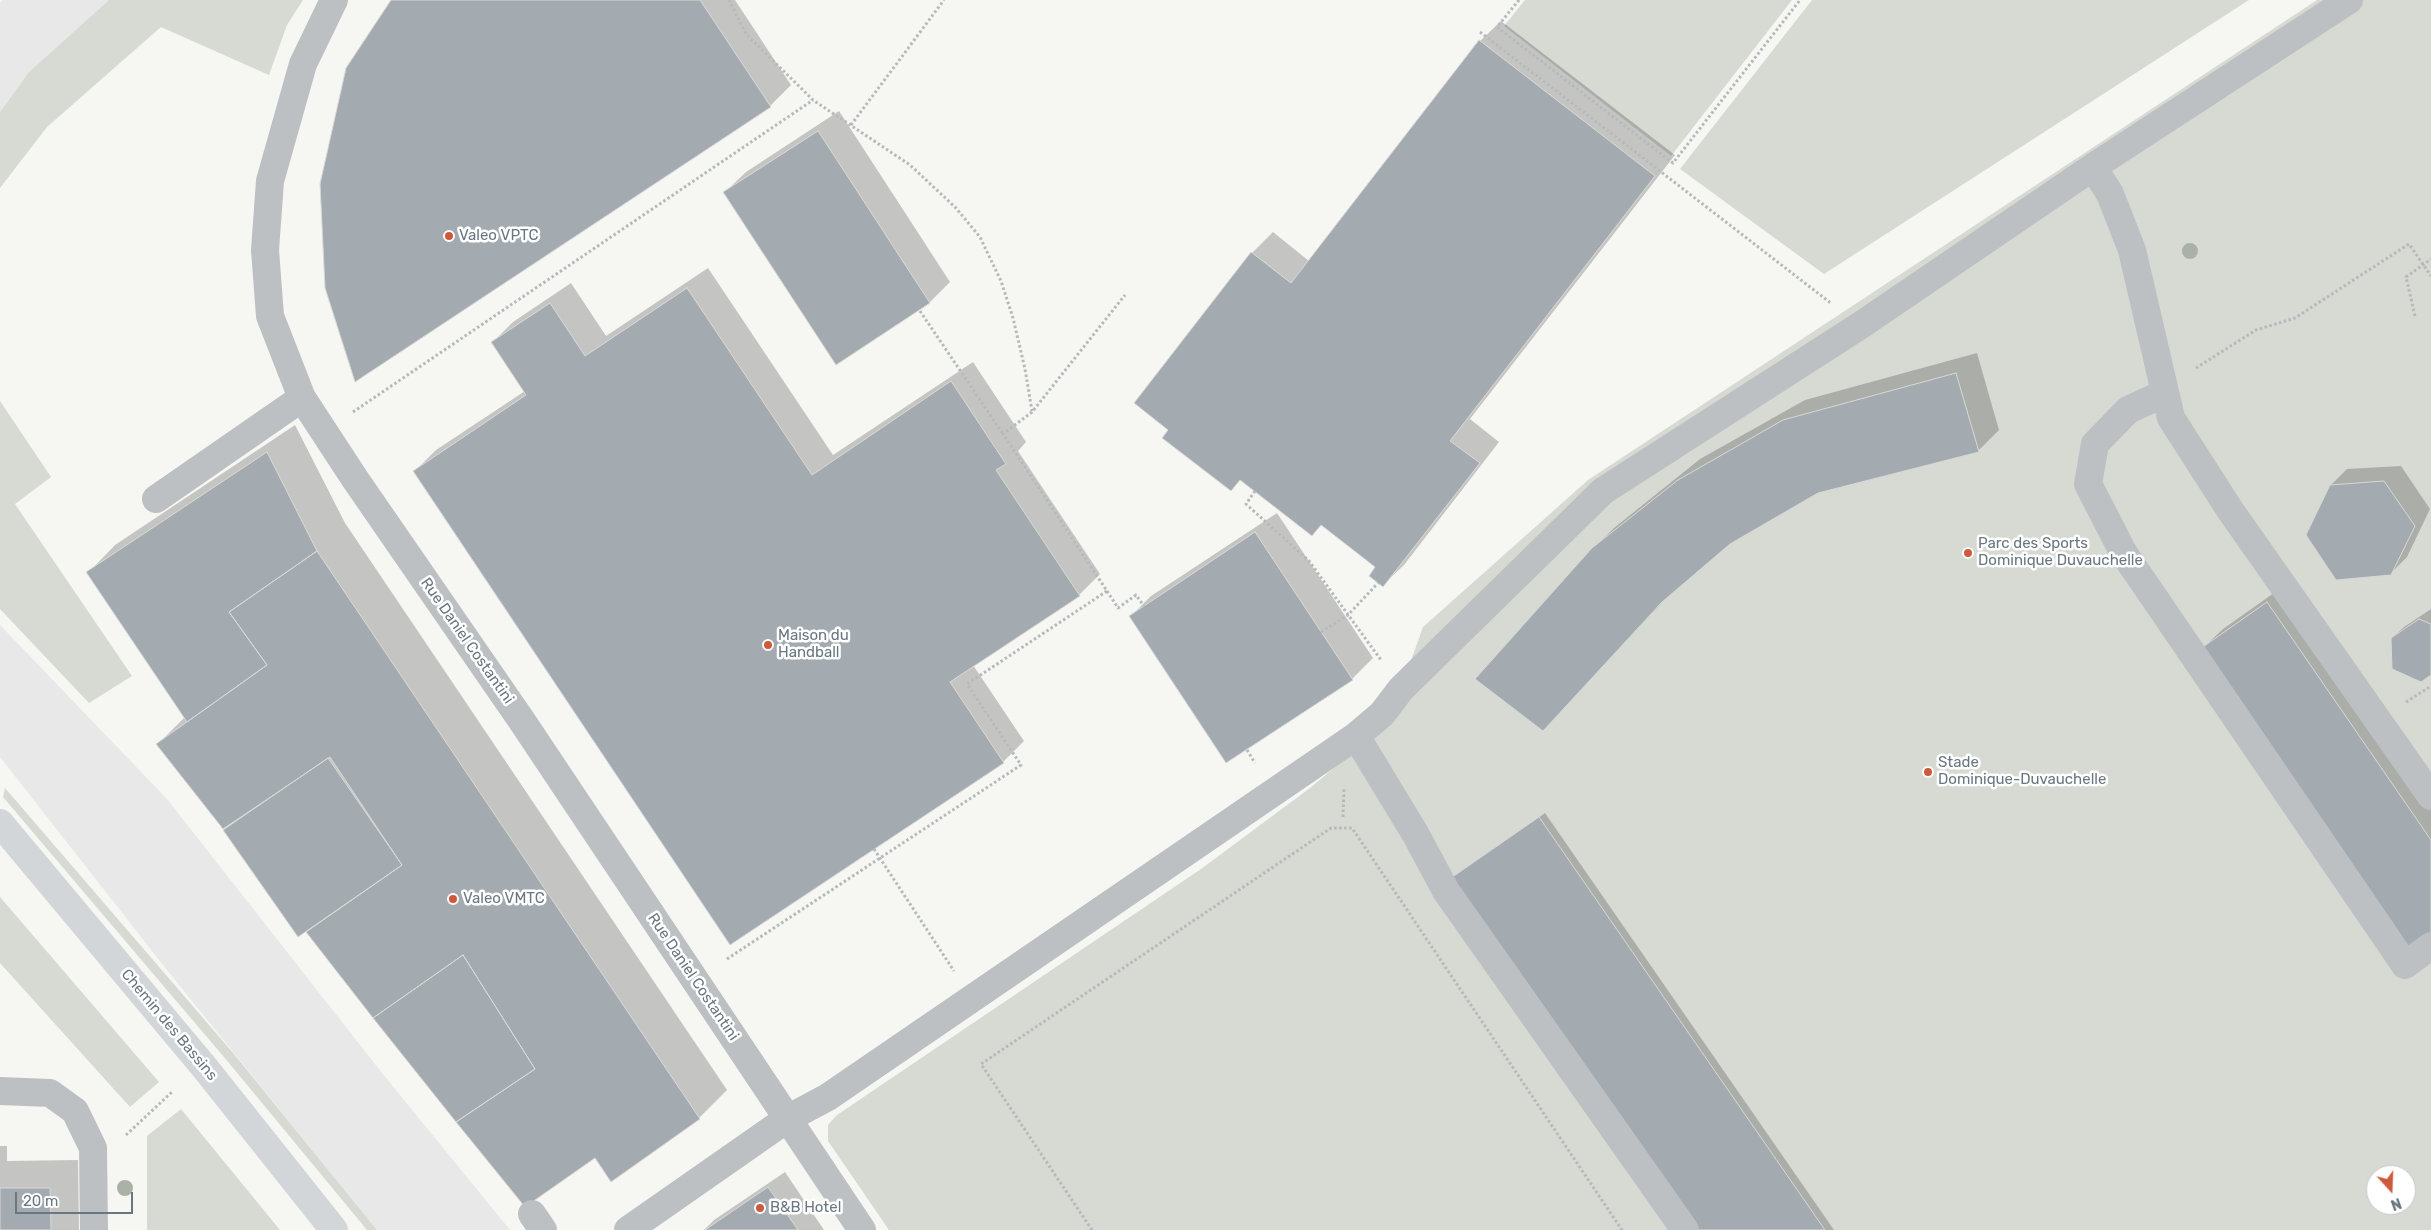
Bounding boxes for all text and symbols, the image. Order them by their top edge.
place label: Valeo VPTC [459,227,538,245]
marker: Valeo VPTC [443,230,455,242]
place label: Parc des Sports Dominique Duvauchelle [1978,535,2143,570]
marker: Parc des Sports Dominique Duvauchelle [1962,547,1974,559]
street label: Rue Daniel Costantini [417,575,517,707]
place label: Maison du Handball [778,627,849,662]
marker: Maison du Handball [762,639,774,651]
place label: Stade Dominique-Duvauchelle [1938,754,2106,789]
marker: Stade Dominique-Duvauchelle [1922,766,1934,778]
place label: Valeo VMTC [463,890,545,908]
marker: Valeo VMTC [447,893,459,905]
street label: Rue Daniel Costantini [644,910,742,1044]
street label: Chemin des Bassins [117,966,221,1084]
north arrow [2366,1165,2416,1215]
scale bar [18,1182,135,1214]
text: 20 m [23,1192,58,1210]
text: N [2388,1194,2404,1213]
place label: B&B Hotel [770,1199,841,1217]
marker: B&B Hotel [754,1202,766,1214]

